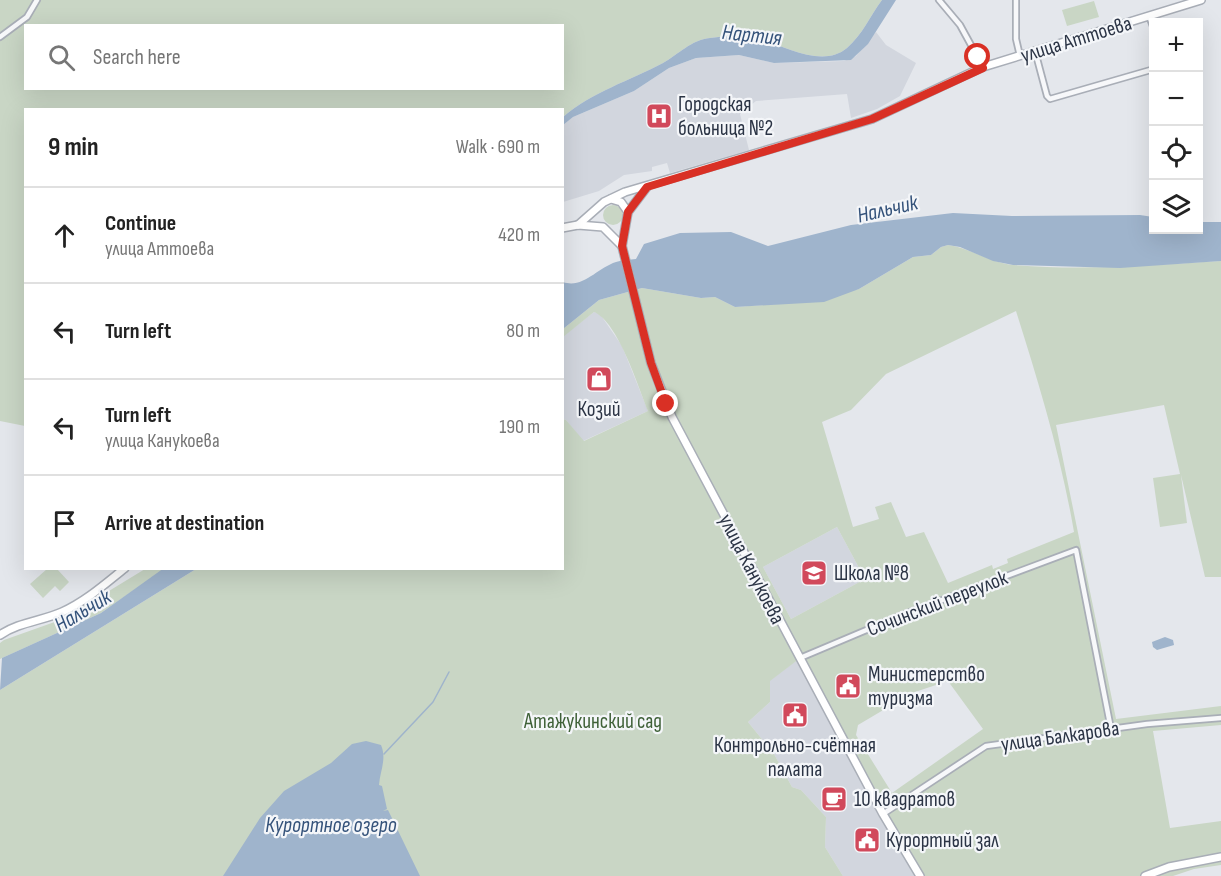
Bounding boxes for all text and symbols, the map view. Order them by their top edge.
street label: улица Аттоева [1018,11,1135,68]
map controls [1149,18,1203,234]
button: + [1149,18,1203,72]
water label: Нартия [721,19,784,52]
search box [24,24,564,90]
icon: search [45,41,78,74]
route start [964,43,990,69]
text: Search here [93,44,180,71]
button: − [1149,72,1203,126]
place label: Городская больница №2 [678,92,773,141]
hospital icon: Городская больница №2 [644,101,674,131]
button: locate [1149,126,1203,180]
text: 9 min [48,132,98,163]
text: Walk · 690 m [456,135,540,159]
button: layers [1149,180,1203,234]
water label: Нальчик [854,189,921,230]
text: Continue [105,210,176,237]
icon: ahead [48,219,81,252]
text: 420 m [498,223,540,247]
text: улица Аттоева [105,237,214,261]
icon: left [48,315,81,348]
text: Turn left [105,318,171,345]
text: 80 m [506,319,540,343]
shop icon: Козий [584,364,614,394]
route end [652,390,678,416]
place label: Козий [577,397,621,422]
text: Turn left [105,402,171,429]
icon: left [48,411,81,444]
text: 190 m [499,415,540,439]
text: улица Канукоева [105,429,220,453]
icon: arrive [48,507,81,540]
text: Arrive at destination [105,510,264,537]
street label: улица Канукоева [713,510,790,629]
school or university icon: Школа №8 [799,558,829,588]
place label: Школа №8 [834,561,909,586]
street label: Сочинский переулок [863,565,1011,642]
water label: Нальчик [50,583,117,639]
place label: Министерство туризма [868,662,985,711]
public building icon: Министерство туризма [833,671,863,701]
public building icon: Контрольно-счётная палата [780,700,810,730]
park label: Атажукинский сад [523,709,662,734]
street label: улица Балкарова [999,716,1121,757]
place label: Контрольно-счётная палата [714,733,876,782]
cafe icon: 10 квадратов [819,784,849,814]
place label: 10 квадратов [854,787,955,812]
water label: Курортное озеро [265,812,397,839]
public building icon: Курортный зал [852,825,882,855]
place label: Курортный зал [886,828,999,853]

